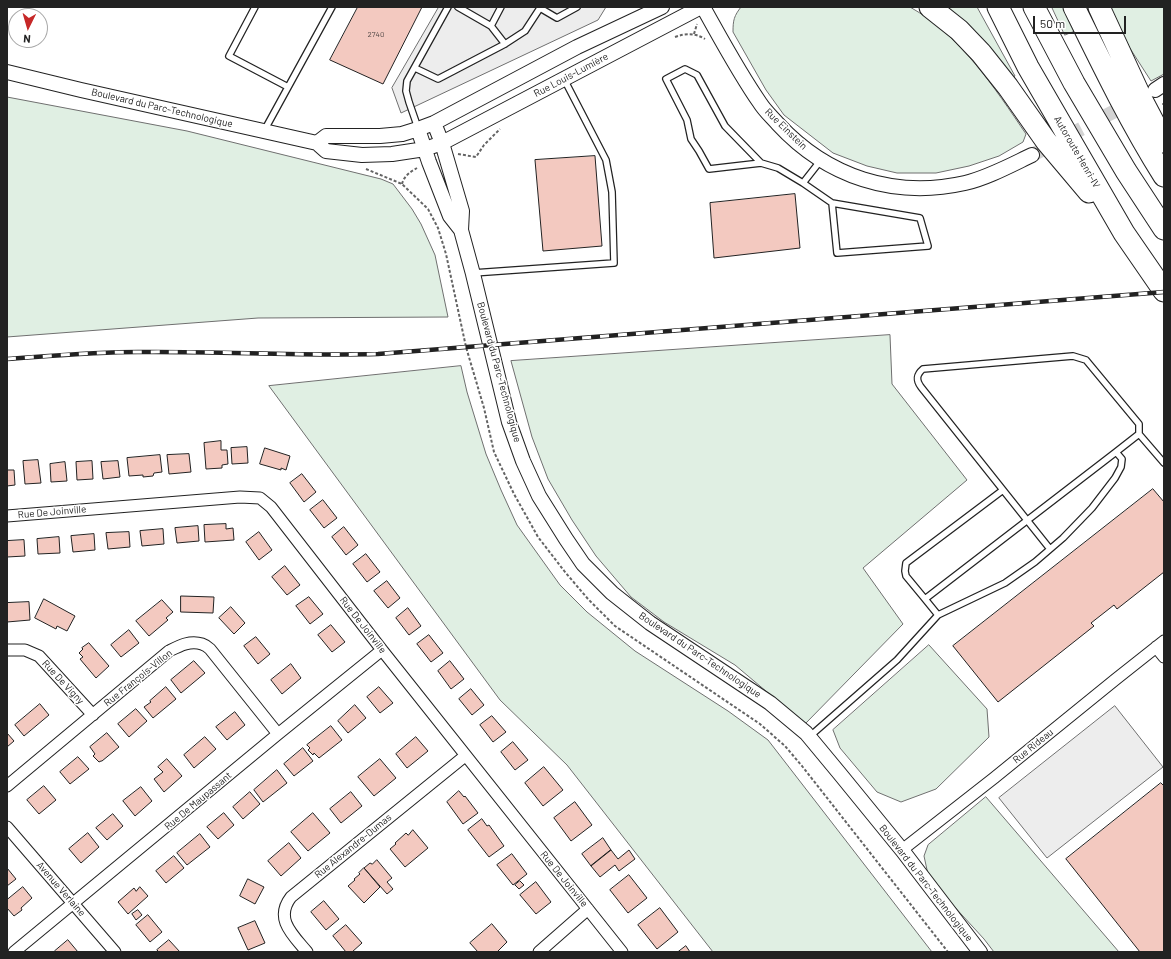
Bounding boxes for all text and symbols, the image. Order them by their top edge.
north arrow [8,8,48,48]
scale bar [1035,8,1128,34]
text: 50 m [1040,16,1065,30]
house number: 2740 [368,29,384,39]
text: N [23,33,31,46]
street label: Rue Louis-Lumière [532,50,610,100]
street label: Boulevard du Parc-Technologique [90,86,234,130]
street label: Rue Einstein [762,106,810,152]
street label: Autoroute Henri-IV [1051,114,1103,190]
street label: Boulevard du Parc-Technologique [474,300,524,444]
street label: Rue De Joinville [17,503,87,521]
street label: Rue De Joinville [337,594,389,656]
street label: Boulevard du Parc-Technologique [637,610,763,700]
street label: Rue François-Villon [101,647,175,709]
street label: Rue De Vigny [40,657,86,707]
street label: Rue Rideau [1010,726,1056,766]
street label: Rue De Maupassant [162,769,234,833]
street label: Rue Alexandre-Dumas [312,811,394,881]
street label: Boulevard du Parc-Technologique [877,822,975,944]
street label: Rue De Joinville [538,849,590,909]
street label: Avenue Verlaine [34,859,88,919]

